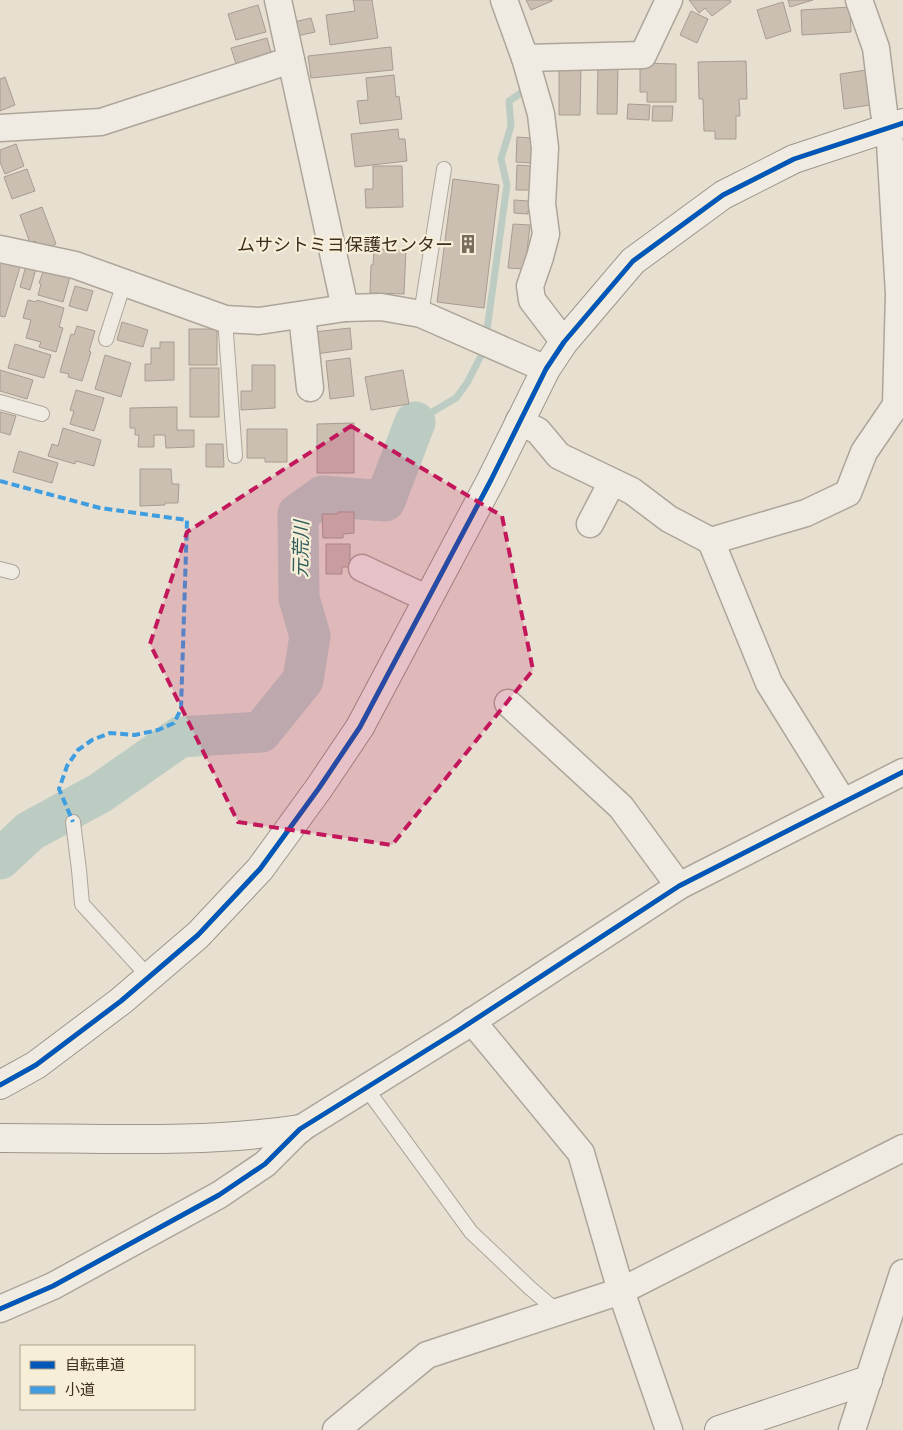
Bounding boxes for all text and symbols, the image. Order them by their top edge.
place label: ムサシトミヨ保護センター [237,232,453,256]
building icon: ムサシトミヨ保護センター [457,233,479,255]
water label: 元荒川 [287,518,313,578]
legend [20,1345,195,1410]
text: 自転車道 [65,1354,125,1374]
text: 小道 [65,1379,95,1399]

